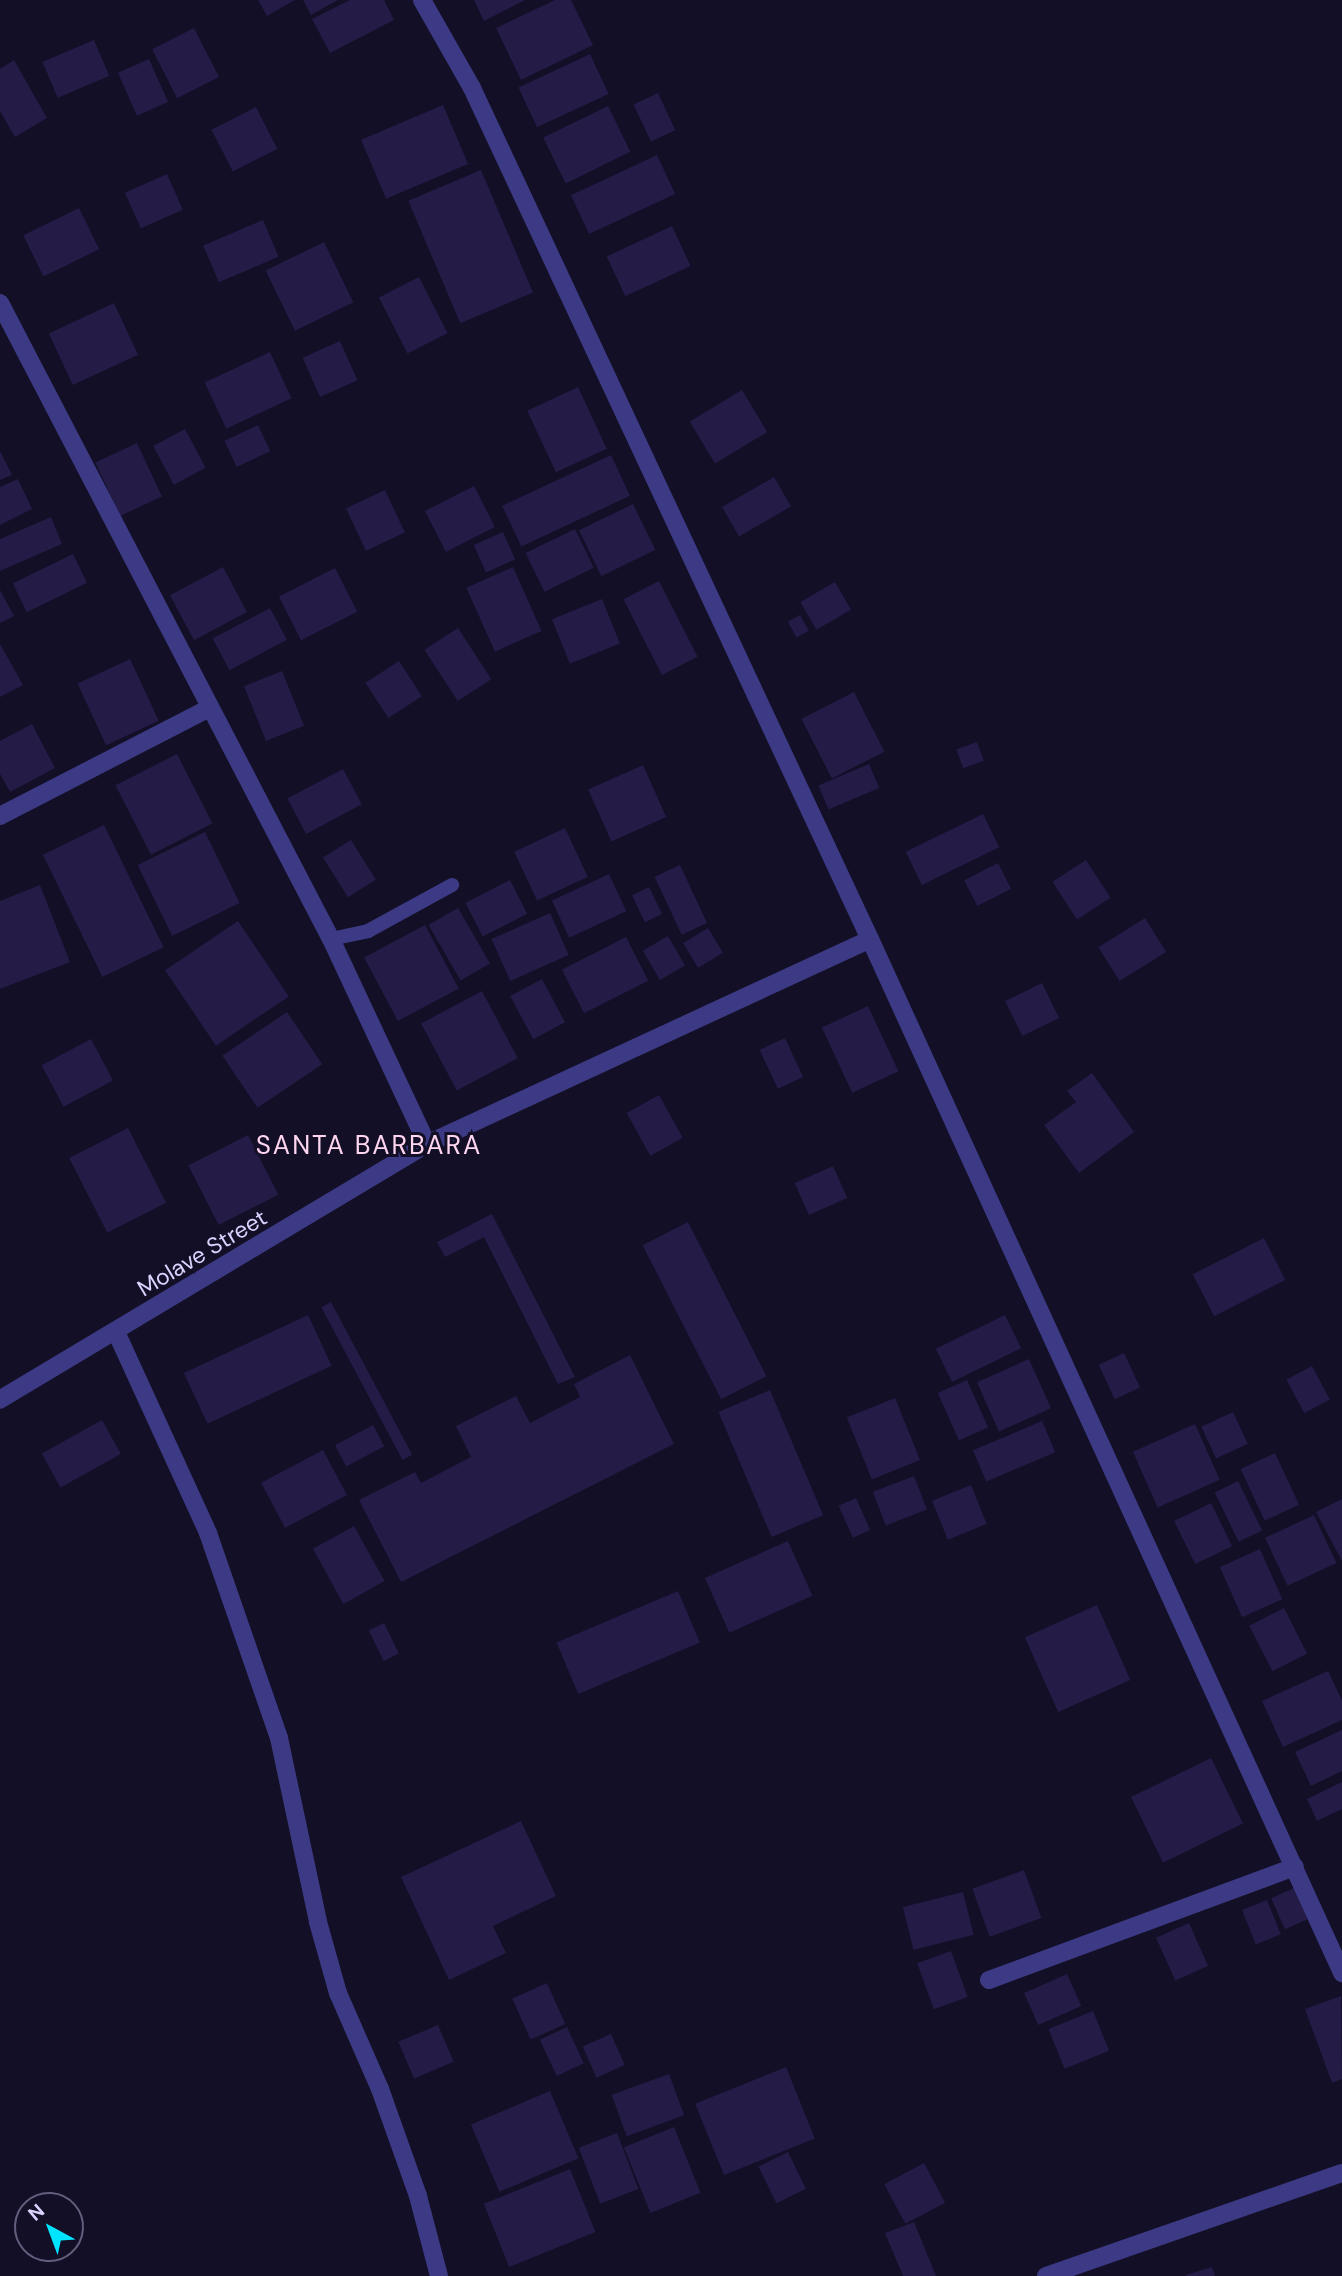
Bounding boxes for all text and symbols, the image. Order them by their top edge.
district label: SANTA BARBARA [257,1130,481,1162]
street label: Molave Street [132,1204,272,1302]
north arrow [14,2192,84,2262]
text: N [23,2198,50,2226]

